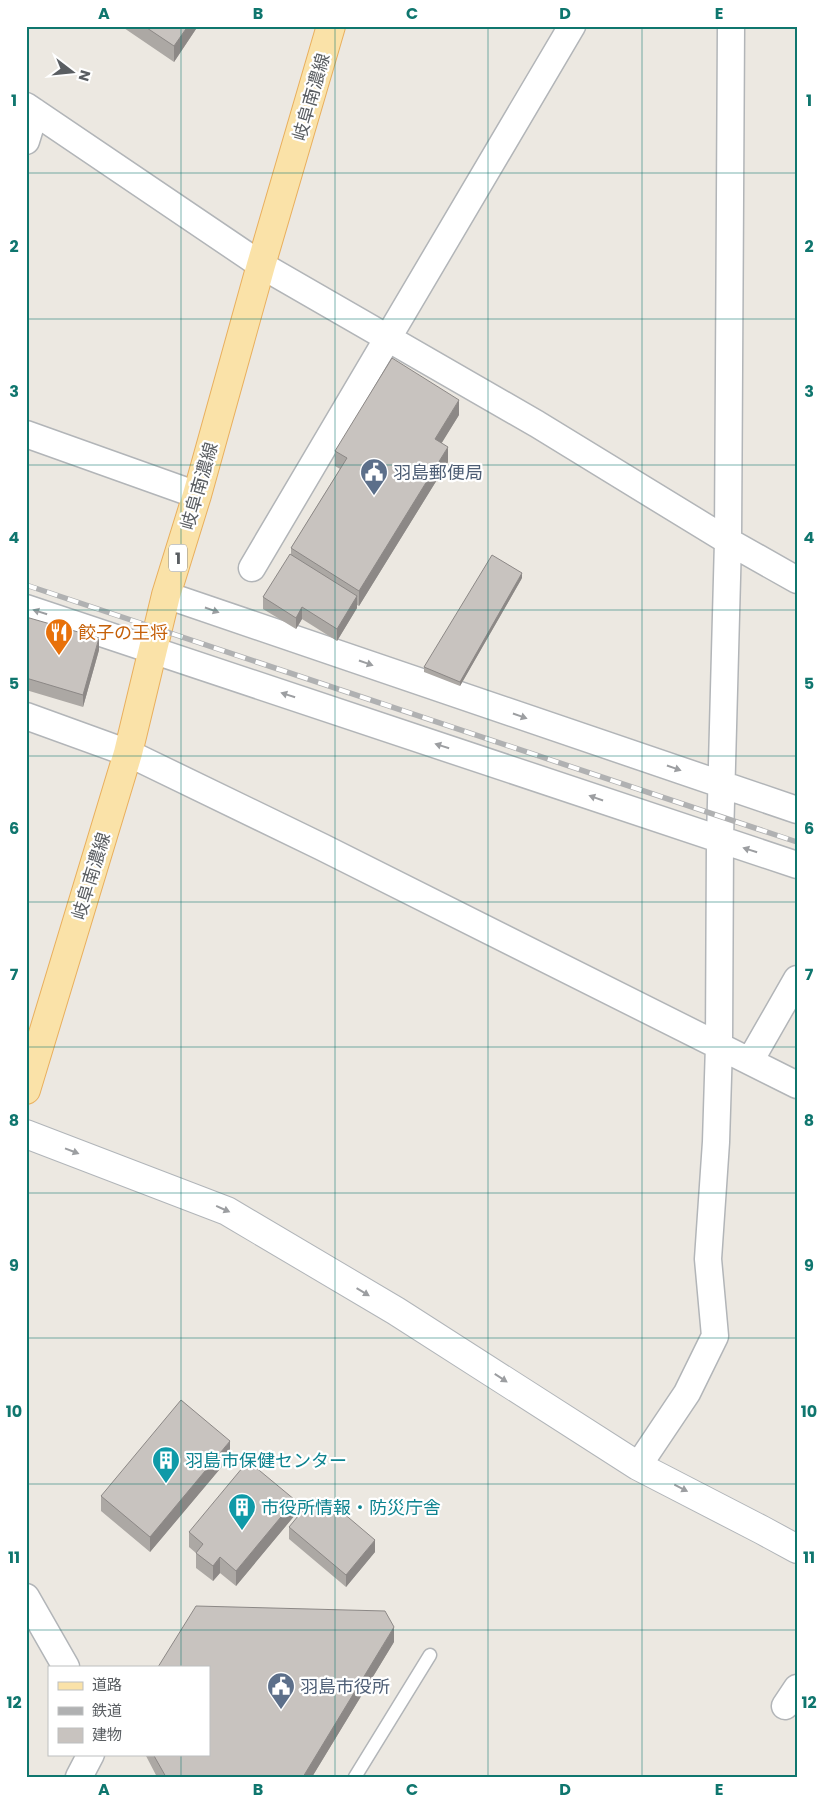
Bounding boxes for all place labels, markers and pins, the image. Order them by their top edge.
public building icon: 羽島郵便局 [359,457,389,496]
place label: 羽島郵便局 [393,460,483,485]
restaurant icon: 餃子の王将 [44,617,74,656]
place label: 餃子の王将 [78,620,168,645]
building icon: 羽島市保健センター [151,1445,181,1484]
place label: 羽島市保健センター [185,1448,347,1473]
building icon: 市役所情報・防災庁舎 [227,1492,257,1531]
place label: 市役所情報・防災庁舎 [261,1495,441,1520]
public building icon: 羽島市役所 [266,1671,296,1710]
place label: 羽島市役所 [300,1674,390,1699]

